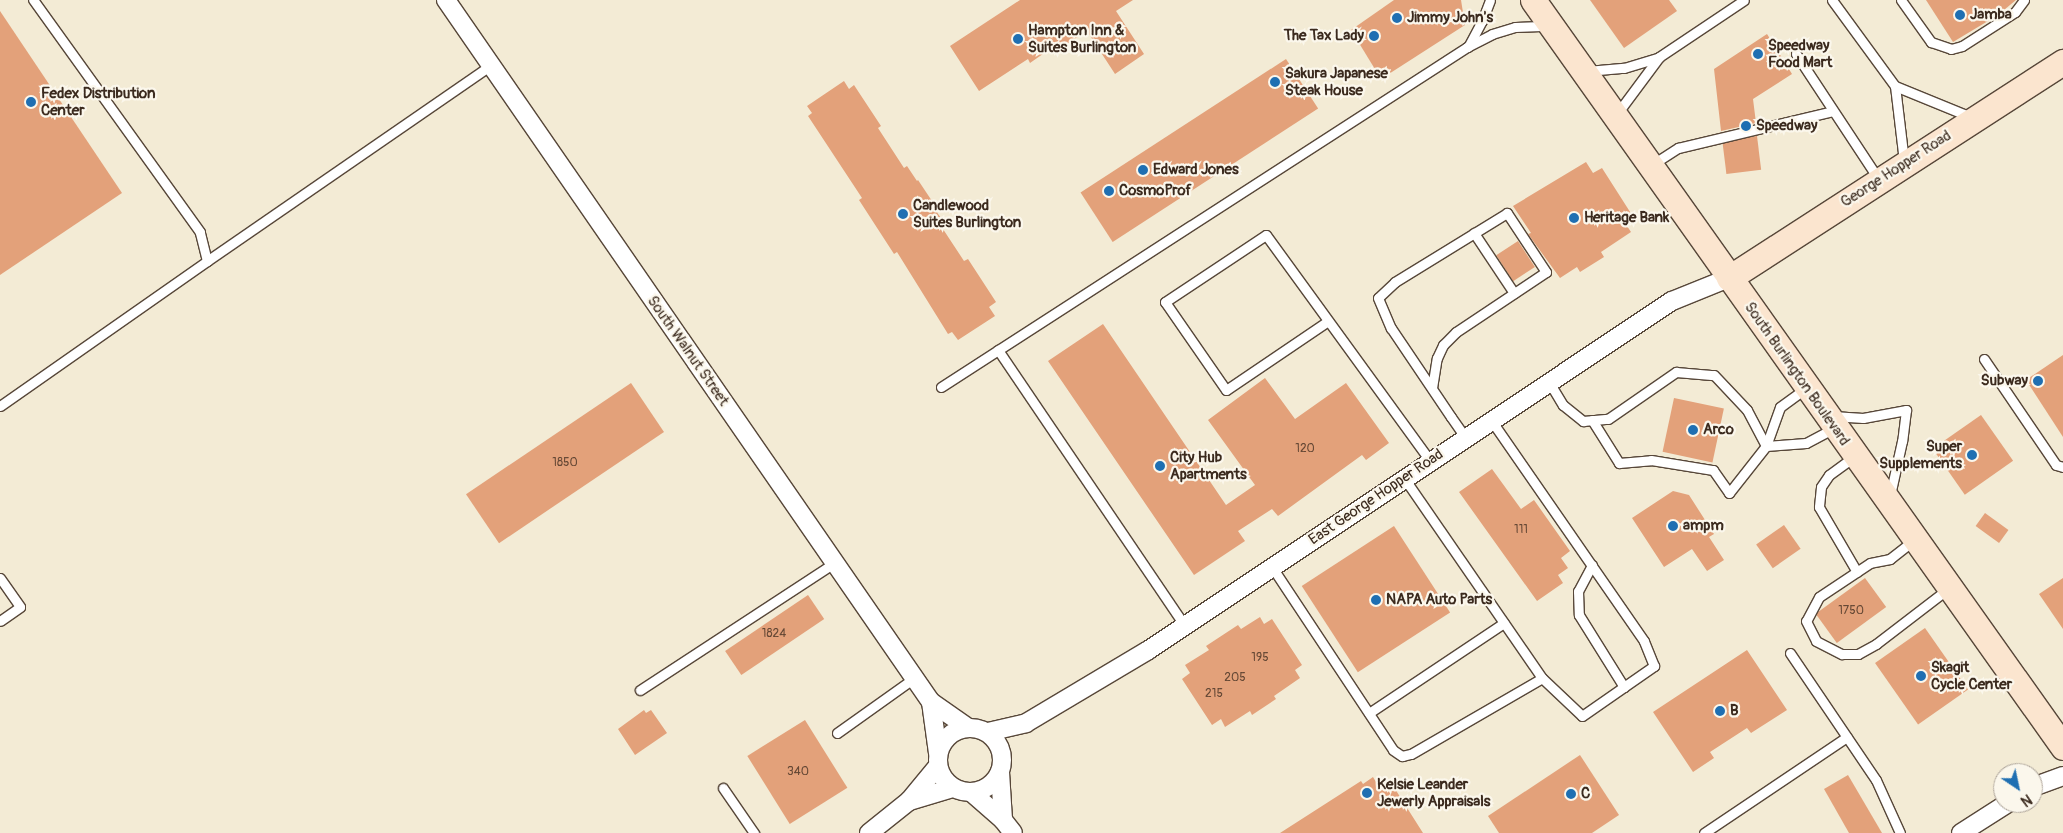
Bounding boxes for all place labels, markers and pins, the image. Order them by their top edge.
place label: Jamba [1970,6,2012,24]
place label: Jimmy John's [1407,9,1493,27]
marker: Jamba [1954,9,1966,21]
marker: Jimmy John's [1391,12,1403,24]
place label: Hampton Inn & Suites Burlington [1028,21,1136,56]
place label: The Tax Lady [1284,27,1364,45]
marker: The Tax Lady [1368,30,1380,42]
marker: Hampton Inn & Suites Burlington [1012,33,1024,45]
place label: Speedway Food Mart [1768,36,1832,71]
marker: Speedway Food Mart [1752,48,1764,60]
place label: Sakura Japanese Steak House [1285,64,1388,99]
marker: Sakura Japanese Steak House [1269,76,1281,88]
place label: Fedex Distribution Center [41,84,155,119]
marker: Fedex Distribution Center [25,96,37,108]
place label: Speedway [1756,117,1817,135]
marker: Speedway [1740,120,1752,132]
place label: Edward Jones [1153,161,1239,179]
marker: Edward Jones [1137,164,1149,176]
place label: CosmoProf [1119,182,1192,200]
marker: CosmoProf [1103,185,1115,197]
place label: Candlewood Suites Burlington [913,196,1021,231]
marker: Candlewood Suites Burlington [897,208,909,220]
place label: Heritage Bank [1584,209,1669,227]
marker: Heritage Bank [1568,212,1580,224]
place label: Subway [1981,372,2028,390]
marker: Subway [2032,375,2044,387]
place label: Arco [1703,421,1734,439]
marker: Arco [1687,424,1699,436]
place label: Super Supplements [1879,437,1962,472]
place label: City Hub Apartments [1170,448,1247,483]
marker: Super Supplements [1966,449,1978,461]
marker: City Hub Apartments [1154,460,1166,472]
place label: ampm [1683,517,1724,535]
marker: ampm [1667,520,1679,532]
place label: NAPA Auto Parts [1386,591,1492,609]
marker: NAPA Auto Parts [1370,594,1382,606]
place label: Skagit Cycle Center [1931,658,2012,693]
marker: Skagit Cycle Center [1915,670,1927,682]
place label: B [1730,702,1738,720]
marker: B [1714,705,1726,717]
place label: Kelsie Leander Jewerly Appraisals [1377,775,1491,810]
place label: C [1581,785,1590,803]
marker: Kelsie Leander Jewerly Appraisals [1361,787,1373,799]
marker: C [1565,788,1577,800]

